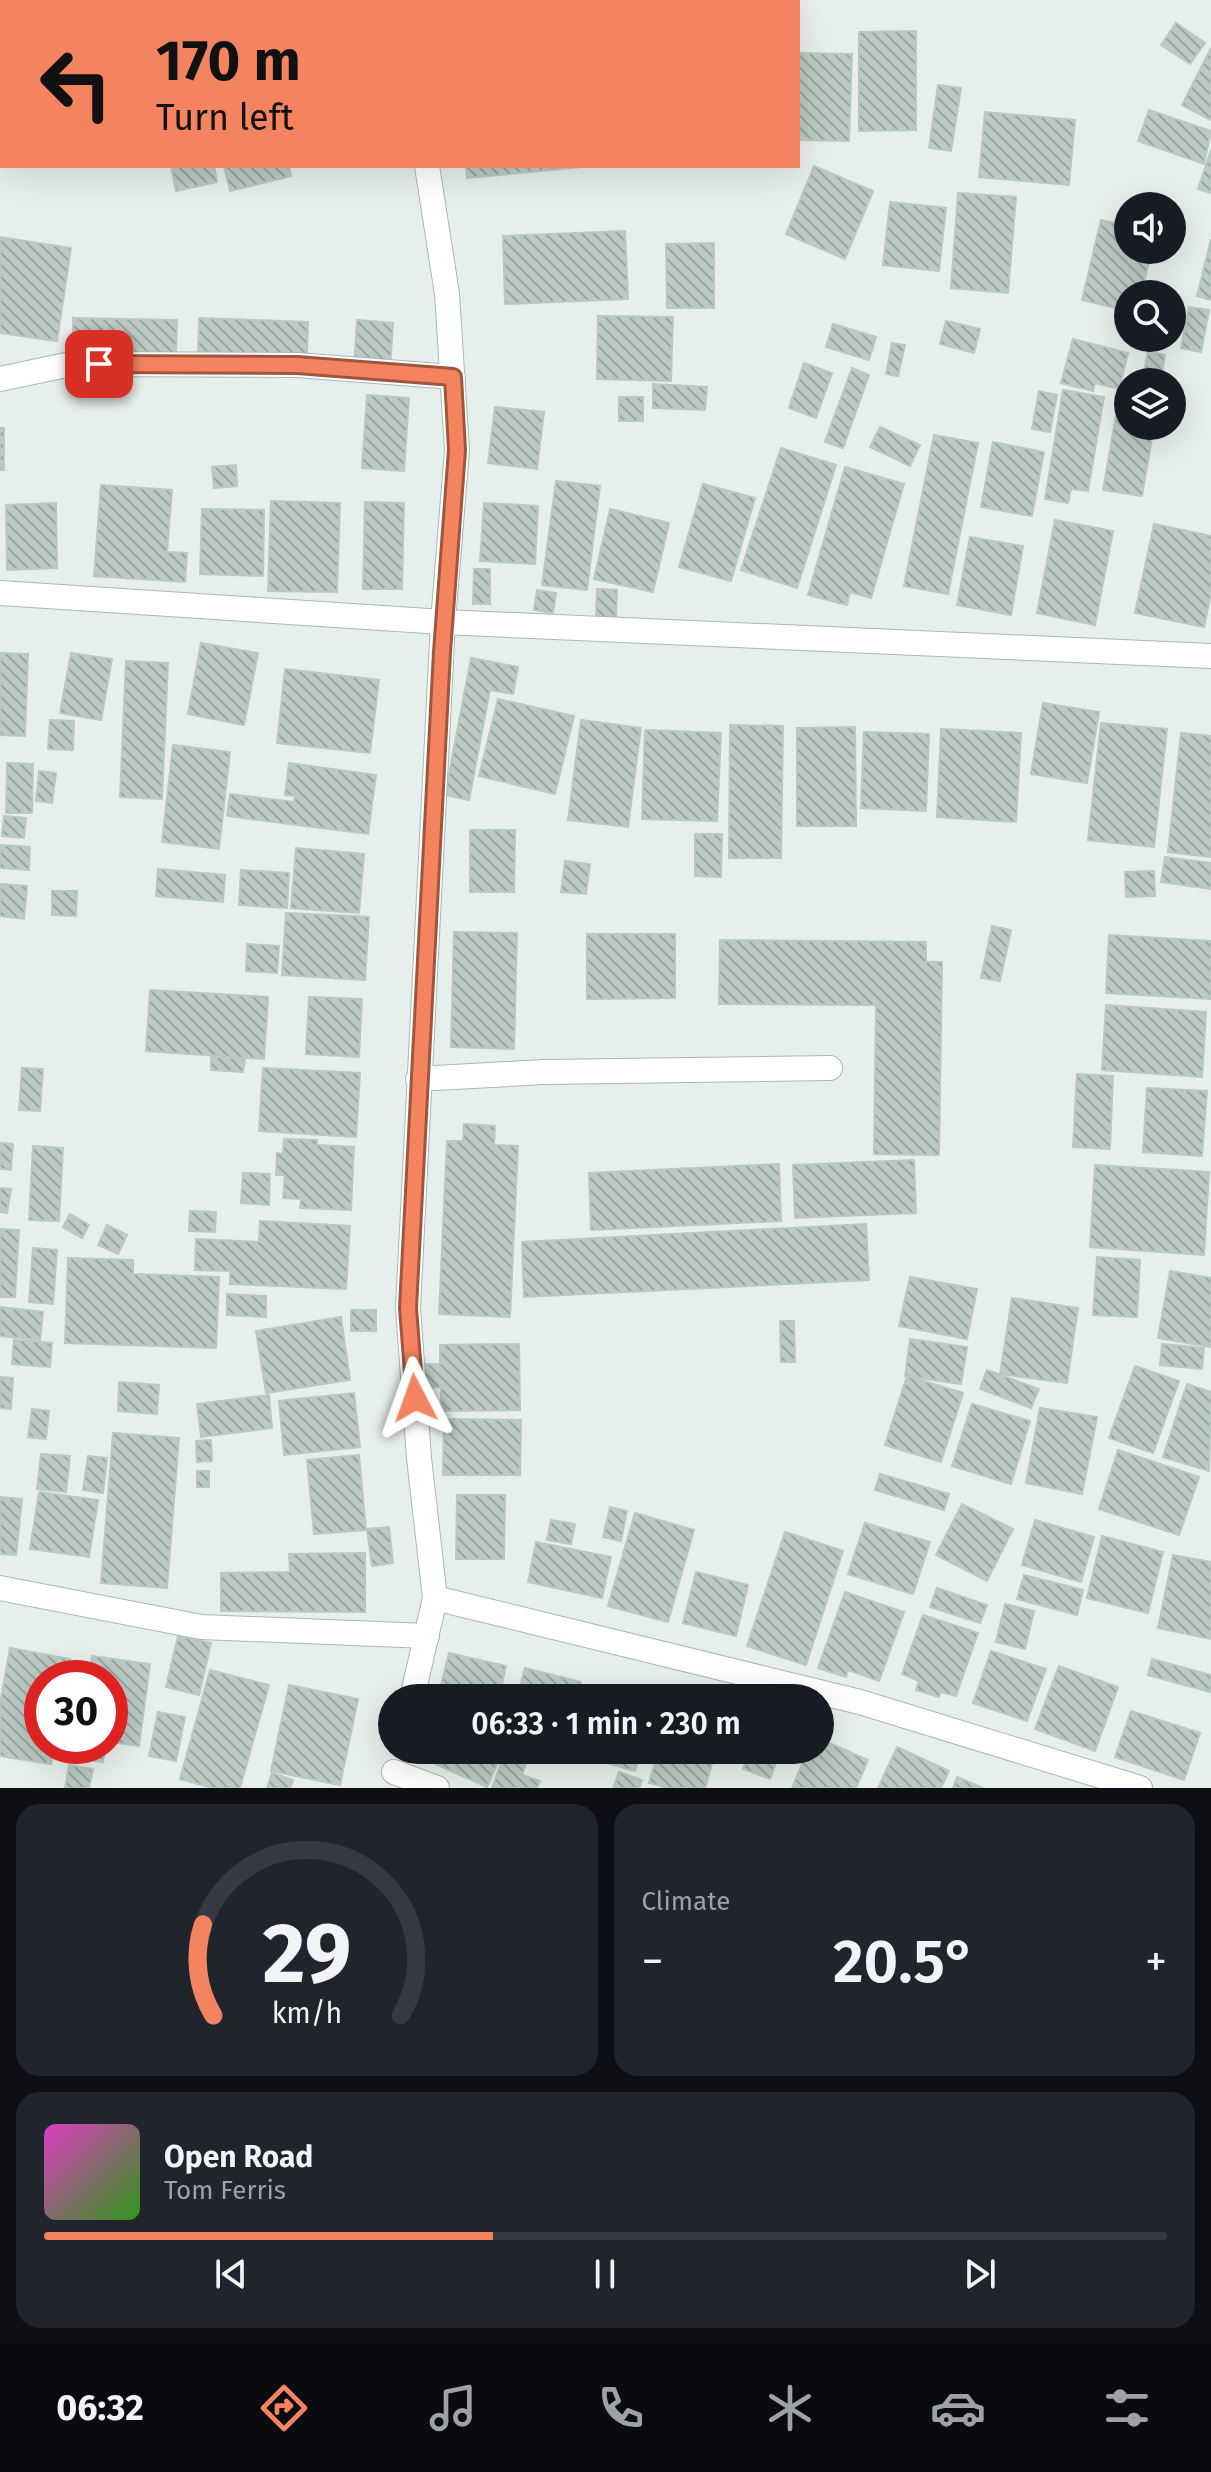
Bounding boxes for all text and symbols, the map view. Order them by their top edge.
text: 170 m [156,28,301,95]
icon: left [24,32,128,136]
text: Turn left [156,96,294,140]
map controls [1114,192,1186,440]
button: sound [1114,192,1186,264]
button: search [1114,280,1186,352]
pin [65,330,133,398]
icon: arrive [77,342,121,386]
button: layers [1114,368,1186,440]
position arrow [373,1356,457,1440]
speed limit sign: 30 [24,1660,128,1764]
text: 06:33 · 1 min · 230 m [471,1706,741,1742]
text: Climate [642,1886,730,1917]
text: 29 [262,1904,351,2004]
text: 20.5° [833,1926,976,1998]
text: − [642,1935,664,1988]
text: + [1145,1935,1167,1988]
text: km/h [271,1996,342,2031]
text: Open Road [164,2139,313,2175]
text: Tom Ferris [164,2175,286,2206]
icon: previous [209,2252,253,2296]
icon: pause [583,2252,627,2296]
icon: next [958,2252,1002,2296]
icon: directions [256,2380,312,2436]
icon: music [425,2380,481,2436]
icon: phone [593,2380,649,2436]
icon: climate [762,2380,818,2436]
icon: car [930,2380,986,2436]
icon: filters [1099,2380,1155,2436]
text: 06:32 [56,2386,144,2430]

